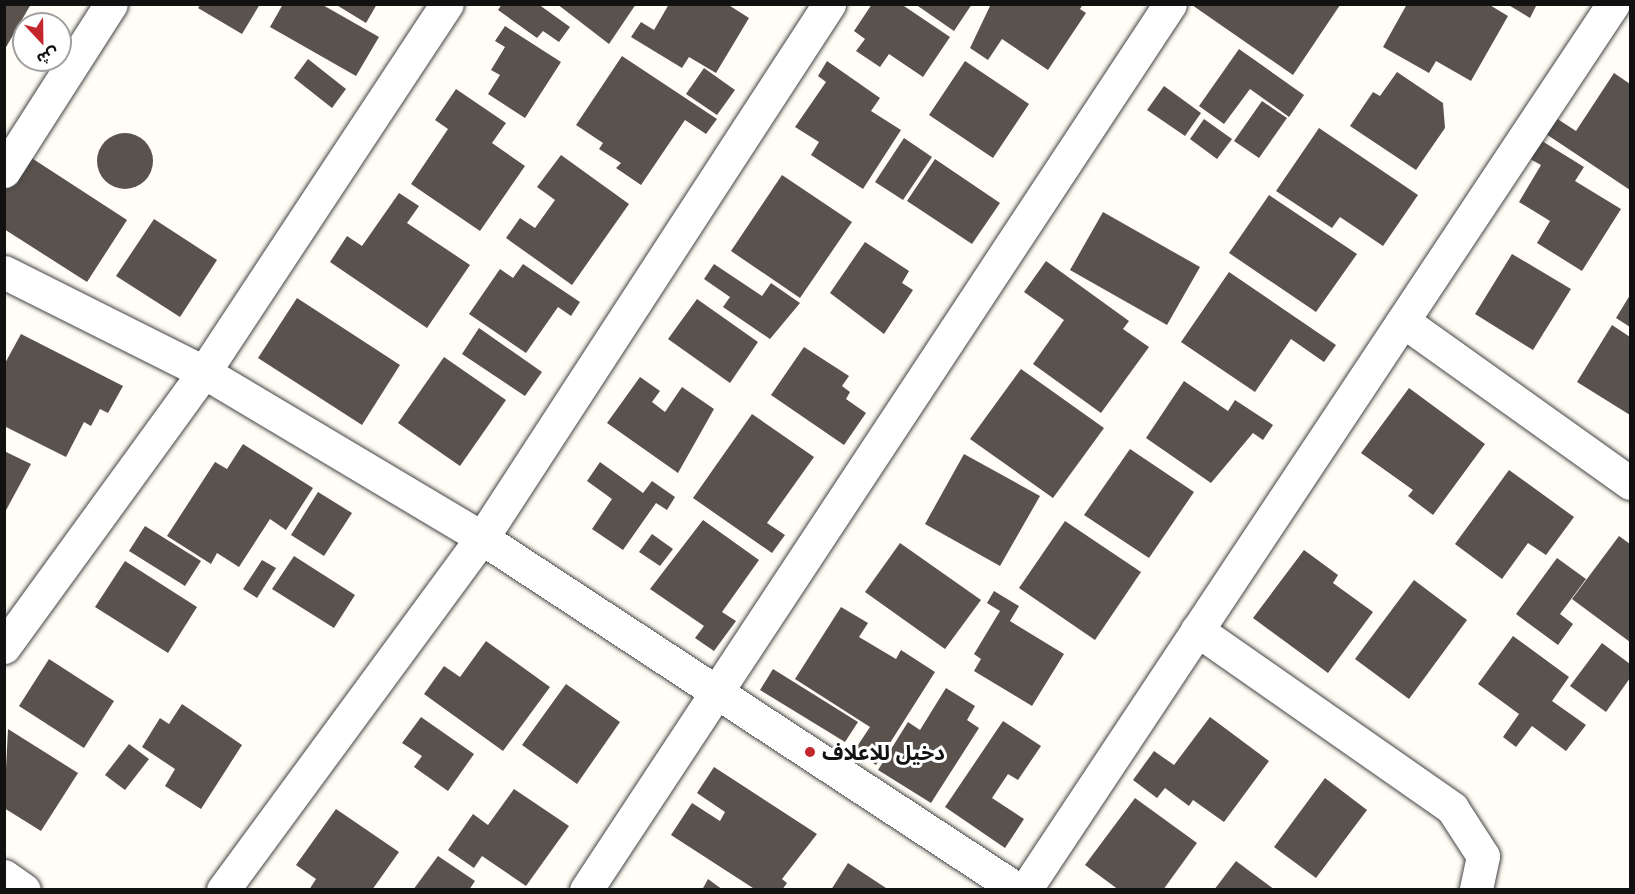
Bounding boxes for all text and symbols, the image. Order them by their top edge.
north arrow [12,12,72,72]
text: ش [34,43,62,71]
place label: دخيل للاعلاف [822,739,945,765]
marker: دخيل للاعلاف [803,745,817,759]

